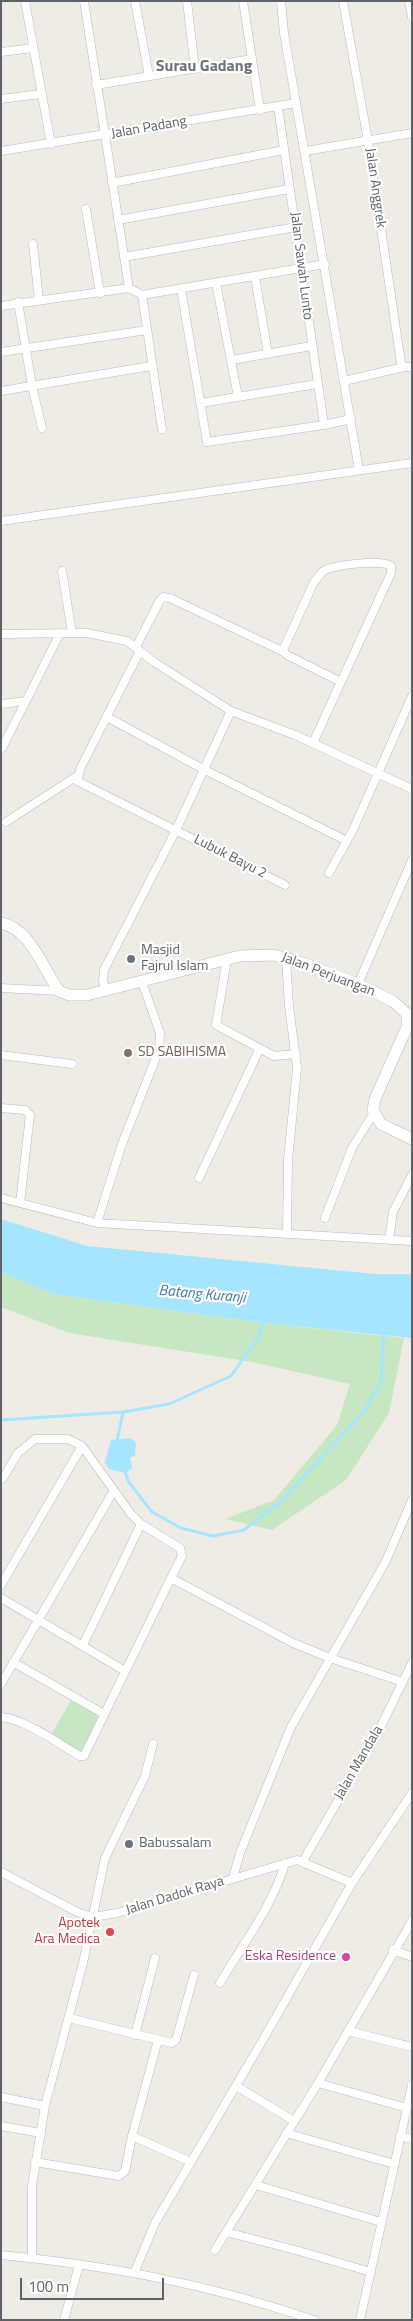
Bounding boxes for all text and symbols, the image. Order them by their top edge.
district label: Surau Gadang [156,57,252,77]
street label: Jalan Padang [110,113,188,143]
street label: Jalan Anggrek [361,147,389,229]
street label: Jalan Sawah Lunto [286,211,316,321]
street label: Lubuk Bayu 2 [191,832,269,882]
place label: Masjid Fajrul Islam [141,943,208,976]
street label: Jalan Perjuangan [279,949,377,1001]
marker: Masjid Fajrul Islam [125,953,137,965]
place label: SD SABIHISMA [138,1045,226,1061]
marker: SD SABIHISMA [122,1047,134,1059]
water label: Batang Kuranji [158,1282,246,1308]
street label: Jalan Mandala [331,1723,387,1803]
place label: Babussalam [139,1836,211,1852]
marker: Babussalam [123,1838,135,1850]
street label: Jalan Dadok Raya [124,1873,226,1919]
place label: Apotek Ara Medica [34,1916,100,1948]
marker: Apotek Ara Medica [104,1926,116,1938]
place label: Eska Residence [245,1949,336,1965]
marker: Eska Residence [340,1951,352,1963]
scale bar [22,2268,166,2300]
text: 100 m [28,2275,69,2298]

